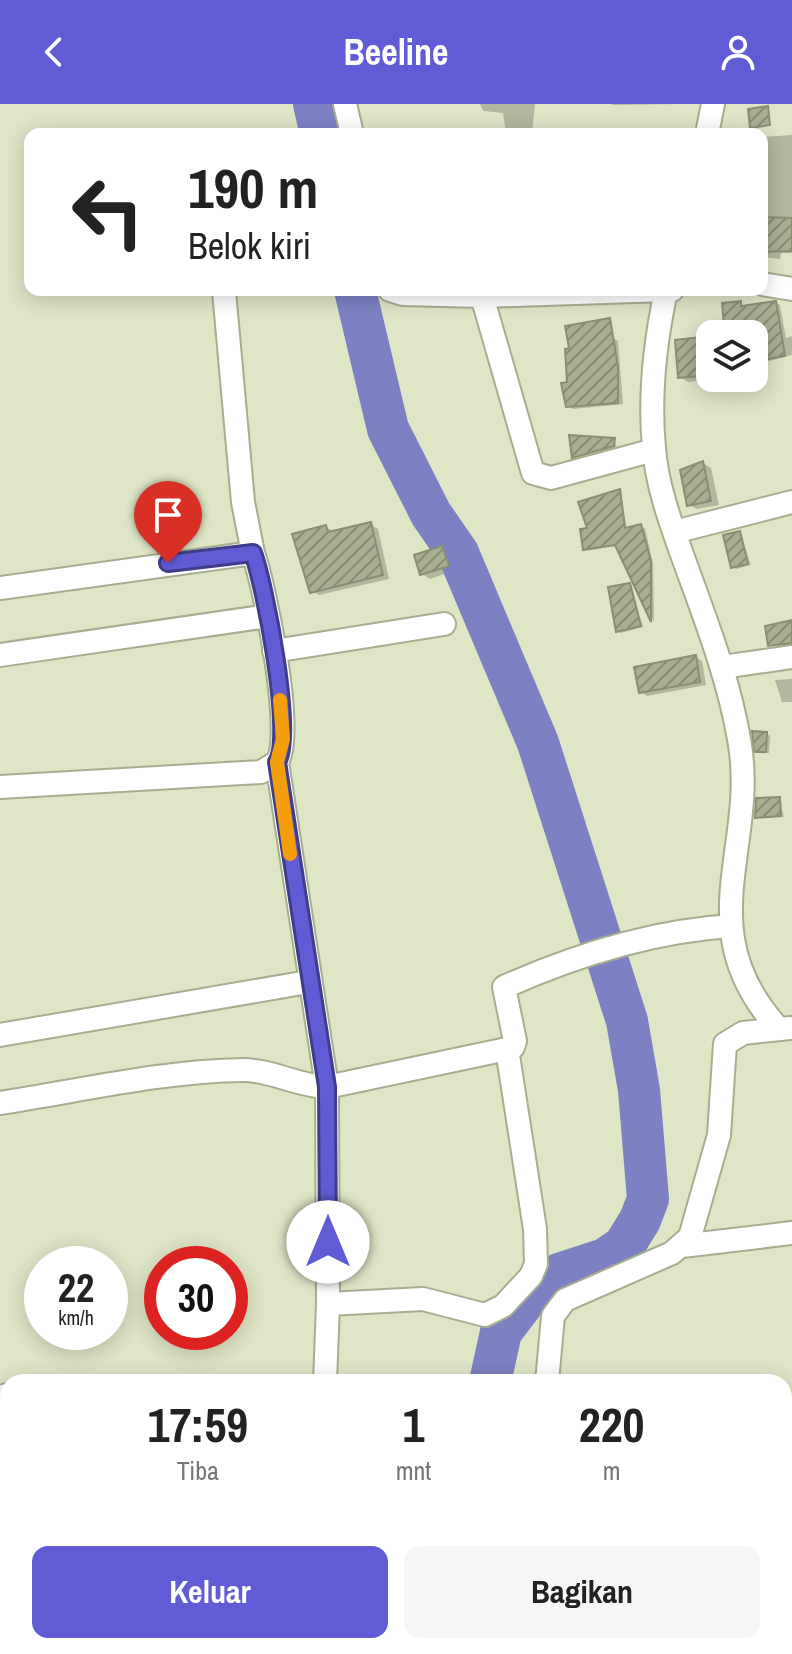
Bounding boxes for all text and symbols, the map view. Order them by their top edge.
text: Beeline [343,28,449,76]
icon: back [32,30,76,74]
icon: person [716,30,760,74]
text: 190 m [188,150,318,225]
icon: left [56,160,160,264]
text: Belok kiri [188,222,311,270]
map controls [696,320,768,392]
button: layers [696,320,768,392]
pin [134,481,202,563]
icon: arrive [146,493,190,537]
position arrow [286,1200,370,1284]
speed limit sign: 30 [144,1246,248,1350]
text: 22 [58,1261,94,1314]
text: km/h [58,1304,94,1331]
text: 17:59 [148,1392,248,1457]
text: 1 [403,1392,424,1457]
text: 220 [579,1392,644,1457]
text: Tiba [177,1453,219,1488]
text: mnt [396,1453,431,1488]
text: m [603,1453,621,1488]
button: Keluar [32,1546,388,1638]
button: Bagikan [404,1546,760,1638]

